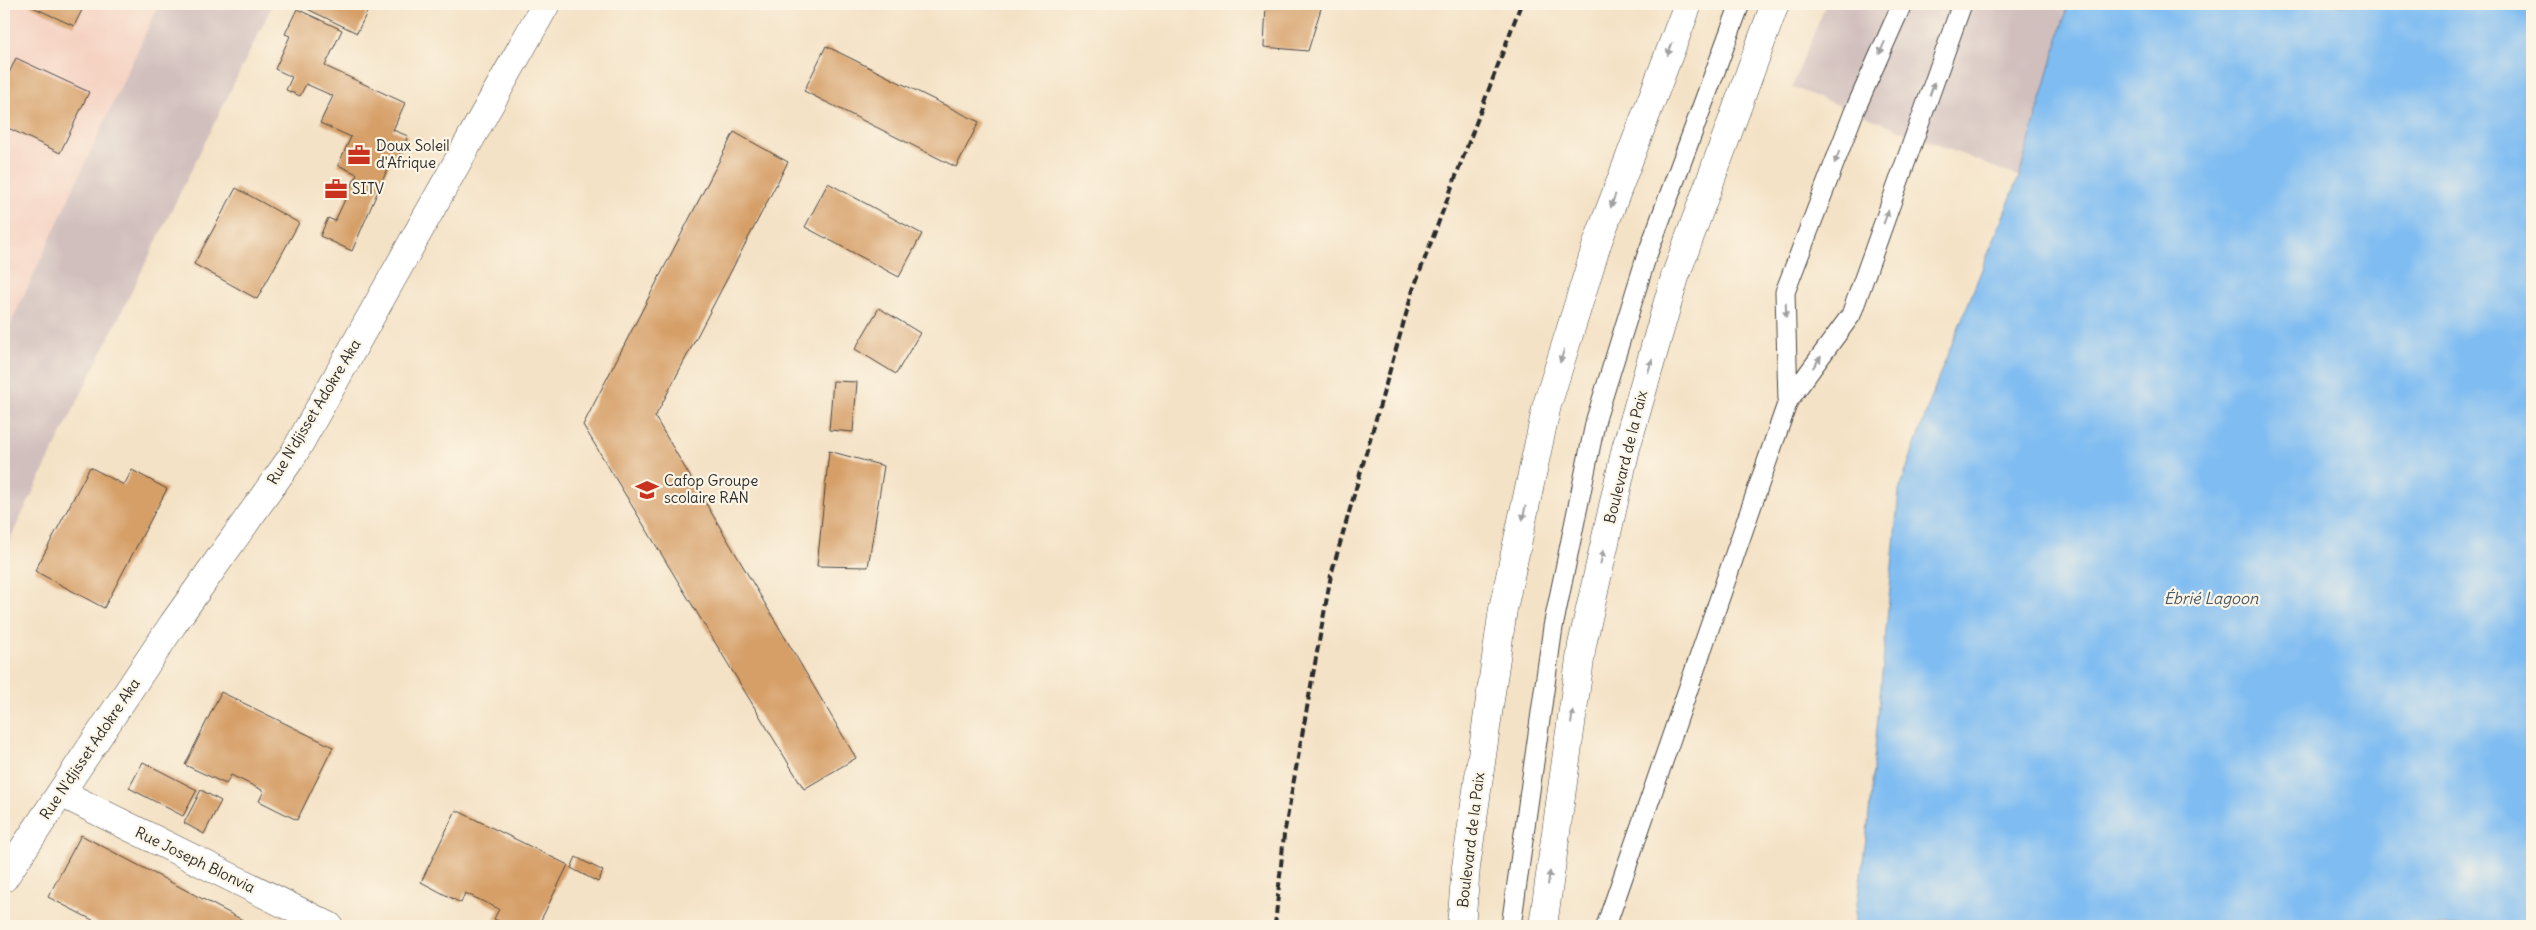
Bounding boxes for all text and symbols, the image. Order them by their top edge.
one-way arrow [1878,41,1886,55]
one-way arrow [1666,42,1674,57]
one-way arrow [1929,82,1936,97]
place label: Doux Soleil d'Afrique [376,136,450,172]
office icon: Doux Soleil d'Afrique [346,142,372,168]
one-way arrow [1833,150,1841,165]
office icon: SITV [323,176,349,202]
place label: SITV [352,179,384,198]
one-way arrow [1609,194,1617,209]
one-way arrow [1883,209,1890,224]
one-way arrow [1782,302,1790,318]
street label: Rue N'djisset Adokre Aka [263,335,365,488]
one-way arrow [1558,348,1566,363]
one-way arrow [1812,355,1822,369]
one-way arrow [1646,358,1654,373]
street label: Boulevard de la Paix [1600,388,1651,525]
place label: Cafop Groupe scolaire RAN [664,471,758,507]
school or university icon: Cafop Groupe scolaire RAN [634,477,660,503]
one-way arrow [1520,506,1528,521]
one-way arrow [1598,549,1606,565]
water label: Ébrié Lagoon [2164,588,2259,608]
street label: Rue N'djisset Adokre Aka [35,674,144,823]
one-way arrow [1568,709,1576,725]
street label: Boulevard de la Paix [1453,770,1488,909]
street label: Rue Joseph Blonvia [132,822,259,897]
one-way arrow [1546,870,1554,886]

